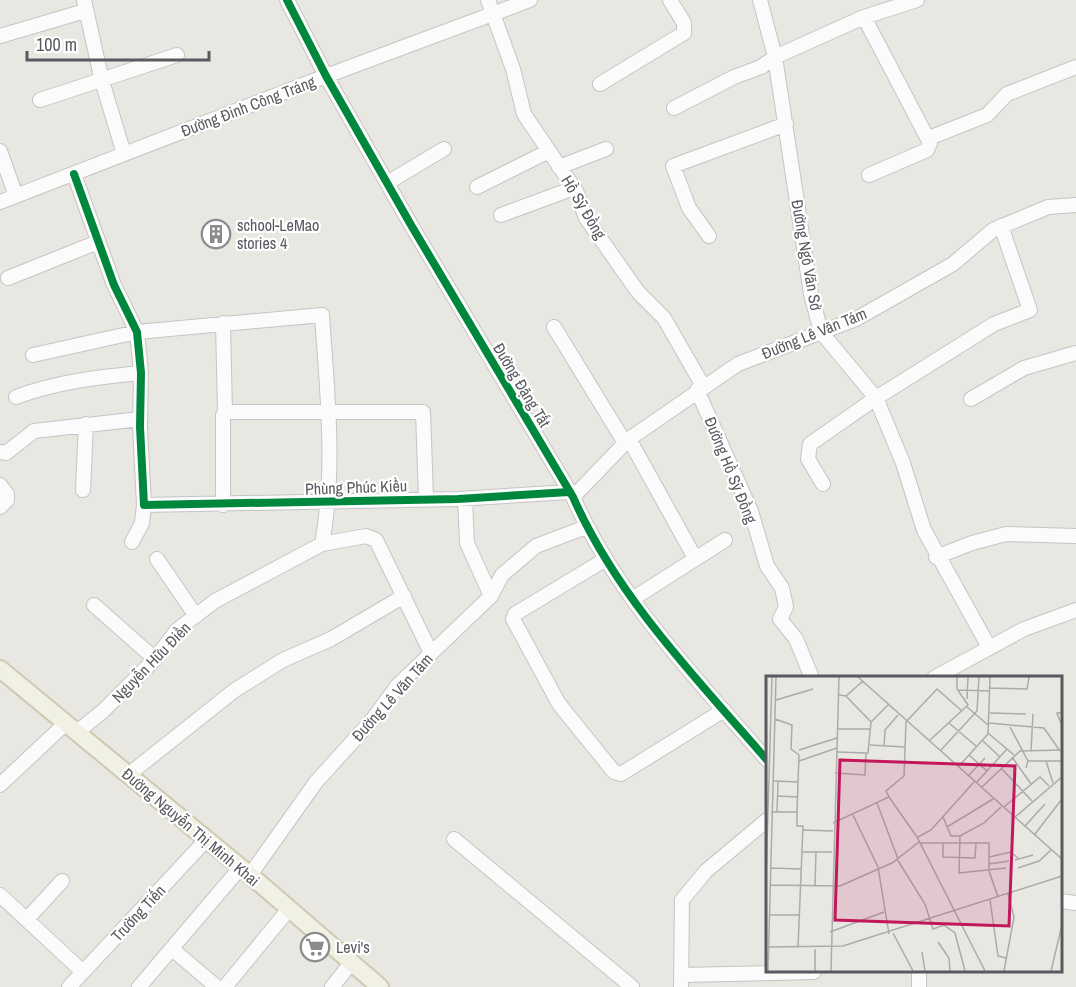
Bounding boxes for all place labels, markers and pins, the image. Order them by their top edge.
place label: school-LeMao stories 4 [237,214,319,254]
building icon: school-LeMao stories 4 [200,218,232,250]
supermarket icon: Levi's [299,931,331,963]
place label: Levi's [336,936,370,958]

